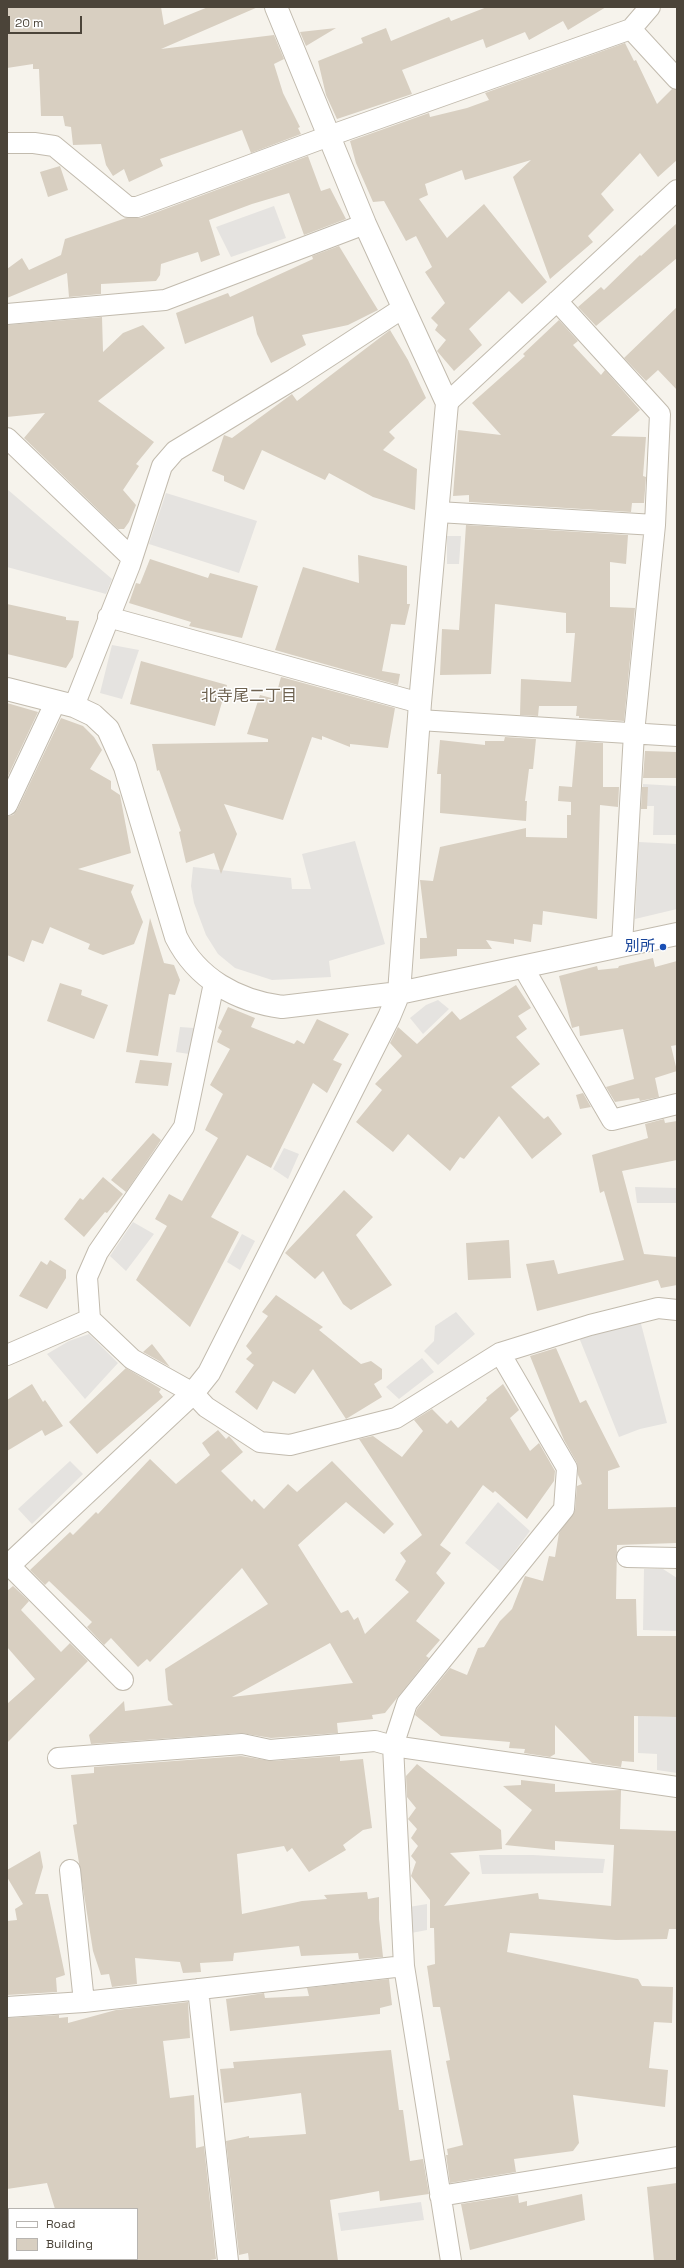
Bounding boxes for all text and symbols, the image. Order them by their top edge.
scale bar [10,8,84,34]
text: 20 m [15,15,43,31]
district label: 北寺尾二丁目 [201,687,297,707]
place label: 別所 [625,938,655,956]
marker: 別所 [658,942,668,952]
legend [8,2208,138,2260]
text: Road [46,2216,75,2232]
text: Building [46,2236,93,2252]

